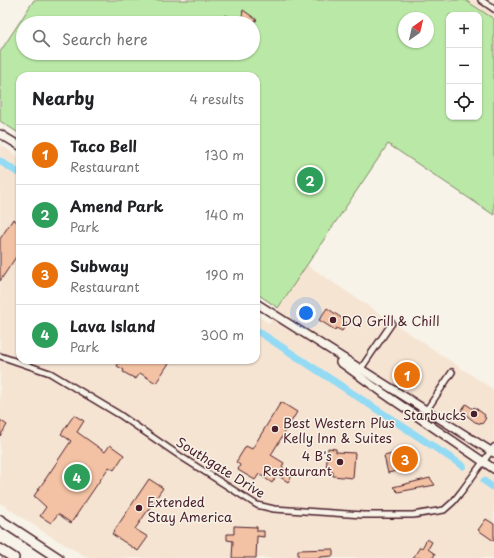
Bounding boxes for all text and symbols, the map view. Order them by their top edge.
north arrow [398,12,434,48]
map controls [446,12,482,120]
button: + [446,12,482,48]
search box [16,16,260,60]
icon: search [30,27,52,49]
text: Search here [62,27,148,50]
button: − [446,48,482,84]
button: locate [446,84,482,120]
text: Nearby [32,85,94,111]
text: 4 results [190,89,244,108]
text: Taco Bell [70,134,137,157]
text: 1 [42,145,48,164]
text: 130 m [205,145,244,164]
text: Restaurant [70,157,140,176]
pin: 2 [297,165,323,195]
text: Amend Park [70,194,164,217]
text: 2 [40,205,50,224]
text: 140 m [205,205,244,224]
text: Park [70,217,99,236]
text: Subway [70,254,129,277]
text: 3 [41,265,49,284]
text: 190 m [205,265,244,284]
text: Restaurant [70,277,140,296]
your location [296,303,316,323]
place label: DQ Grill & Chill [341,311,439,330]
text: Lava Island [70,314,155,337]
marker: DQ Grill & Chill [328,315,338,325]
text: 4 [41,325,49,344]
text: 300 m [200,325,244,344]
text: Park [70,337,99,356]
pin: 1 [394,360,420,390]
place label: Starbucks [403,405,466,424]
marker: Starbucks [469,409,479,419]
place label: Best Western Plus Kelly Inn & Suites [283,413,395,447]
marker: Best Western Plus Kelly Inn & Suites [270,424,280,434]
street label: Southgate Drive [173,432,269,502]
pin: 3 [392,444,418,474]
place label: 4 B's Restaurant [263,446,332,480]
marker: 4 B's Restaurant [335,457,345,467]
pin: 4 [64,462,90,492]
place label: Extended Stay America [147,492,233,526]
marker: Extended Stay America [134,503,144,513]

